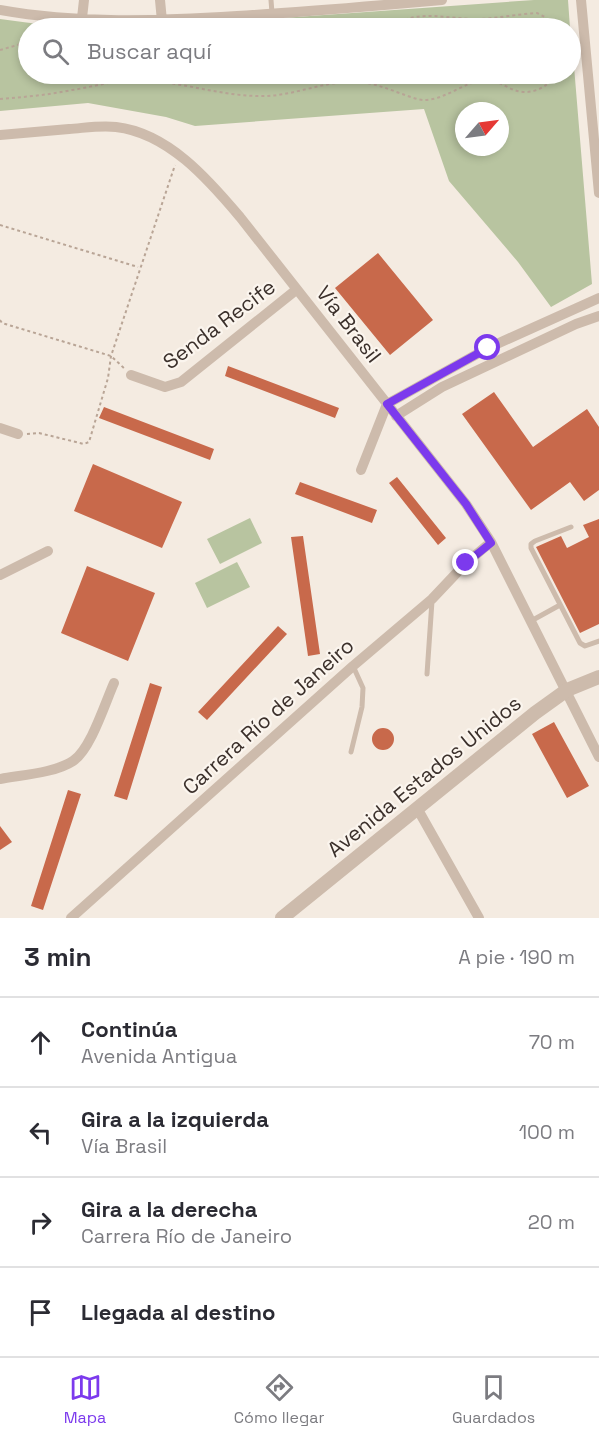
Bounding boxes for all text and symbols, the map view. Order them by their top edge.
search box [18,18,581,84]
icon: search [39,35,72,68]
text: Buscar aquí [87,37,212,65]
north arrow [455,102,509,156]
street label: Senda Recife [157,273,281,375]
street label: Vía Brasil [311,280,387,368]
route start [474,334,500,360]
route end [452,549,478,575]
street label: Carrera Río de Janeiro [177,632,359,800]
street label: Avenida Estados Unidos [322,689,526,863]
text: 3 min [24,940,92,974]
text: A pie · 190 m [458,944,575,970]
text: Continúa [81,1015,177,1043]
icon: ahead [24,1026,57,1059]
text: 70 m [529,1029,575,1055]
text: Avenida Antigua [81,1043,237,1069]
text: Gira a la izquierda [81,1105,269,1133]
icon: left [24,1116,57,1149]
text: 100 m [519,1119,575,1145]
text: Vía Brasil [81,1133,167,1159]
text: Gira a la derecha [81,1195,258,1223]
icon: right [24,1206,57,1239]
text: 20 m [528,1209,575,1235]
text: Carrera Río de Janeiro [81,1223,292,1249]
icon: arrive [24,1296,57,1329]
text: Llegada al destino [81,1298,275,1326]
tab: Mapa [64,1371,106,1428]
tab: Cómo llegar [234,1371,325,1428]
tab: Guardados [452,1371,535,1428]

